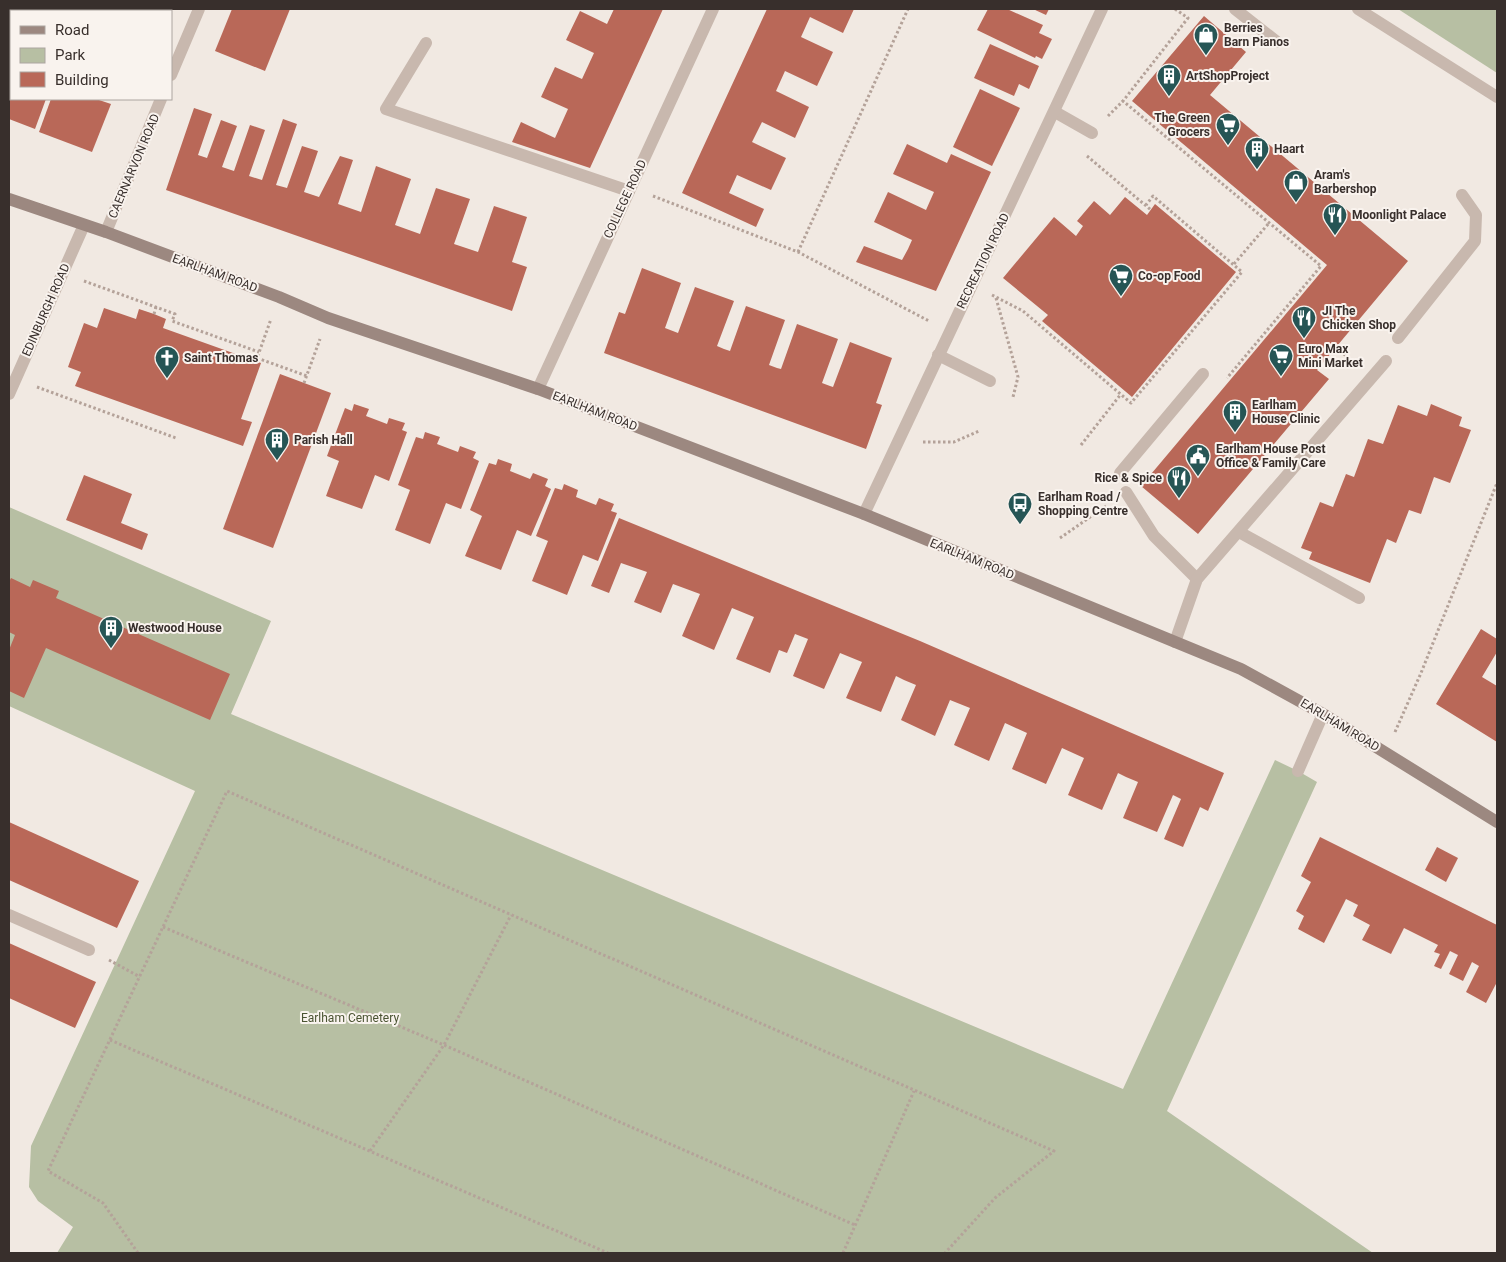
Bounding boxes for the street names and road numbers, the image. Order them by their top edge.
street label: CAERNARVON ROAD [106,112,162,220]
street label: COLLEGE ROAD [601,157,649,240]
street label: RECREATION ROAD [954,211,1012,311]
street label: EARLHAM ROAD [170,251,260,295]
street label: EDINBURGH ROAD [19,261,73,359]
street label: EARLHAM ROAD [551,388,639,434]
street label: EARLHAM ROAD [928,536,1016,582]
street label: EARLHAM ROAD [1298,696,1382,754]

